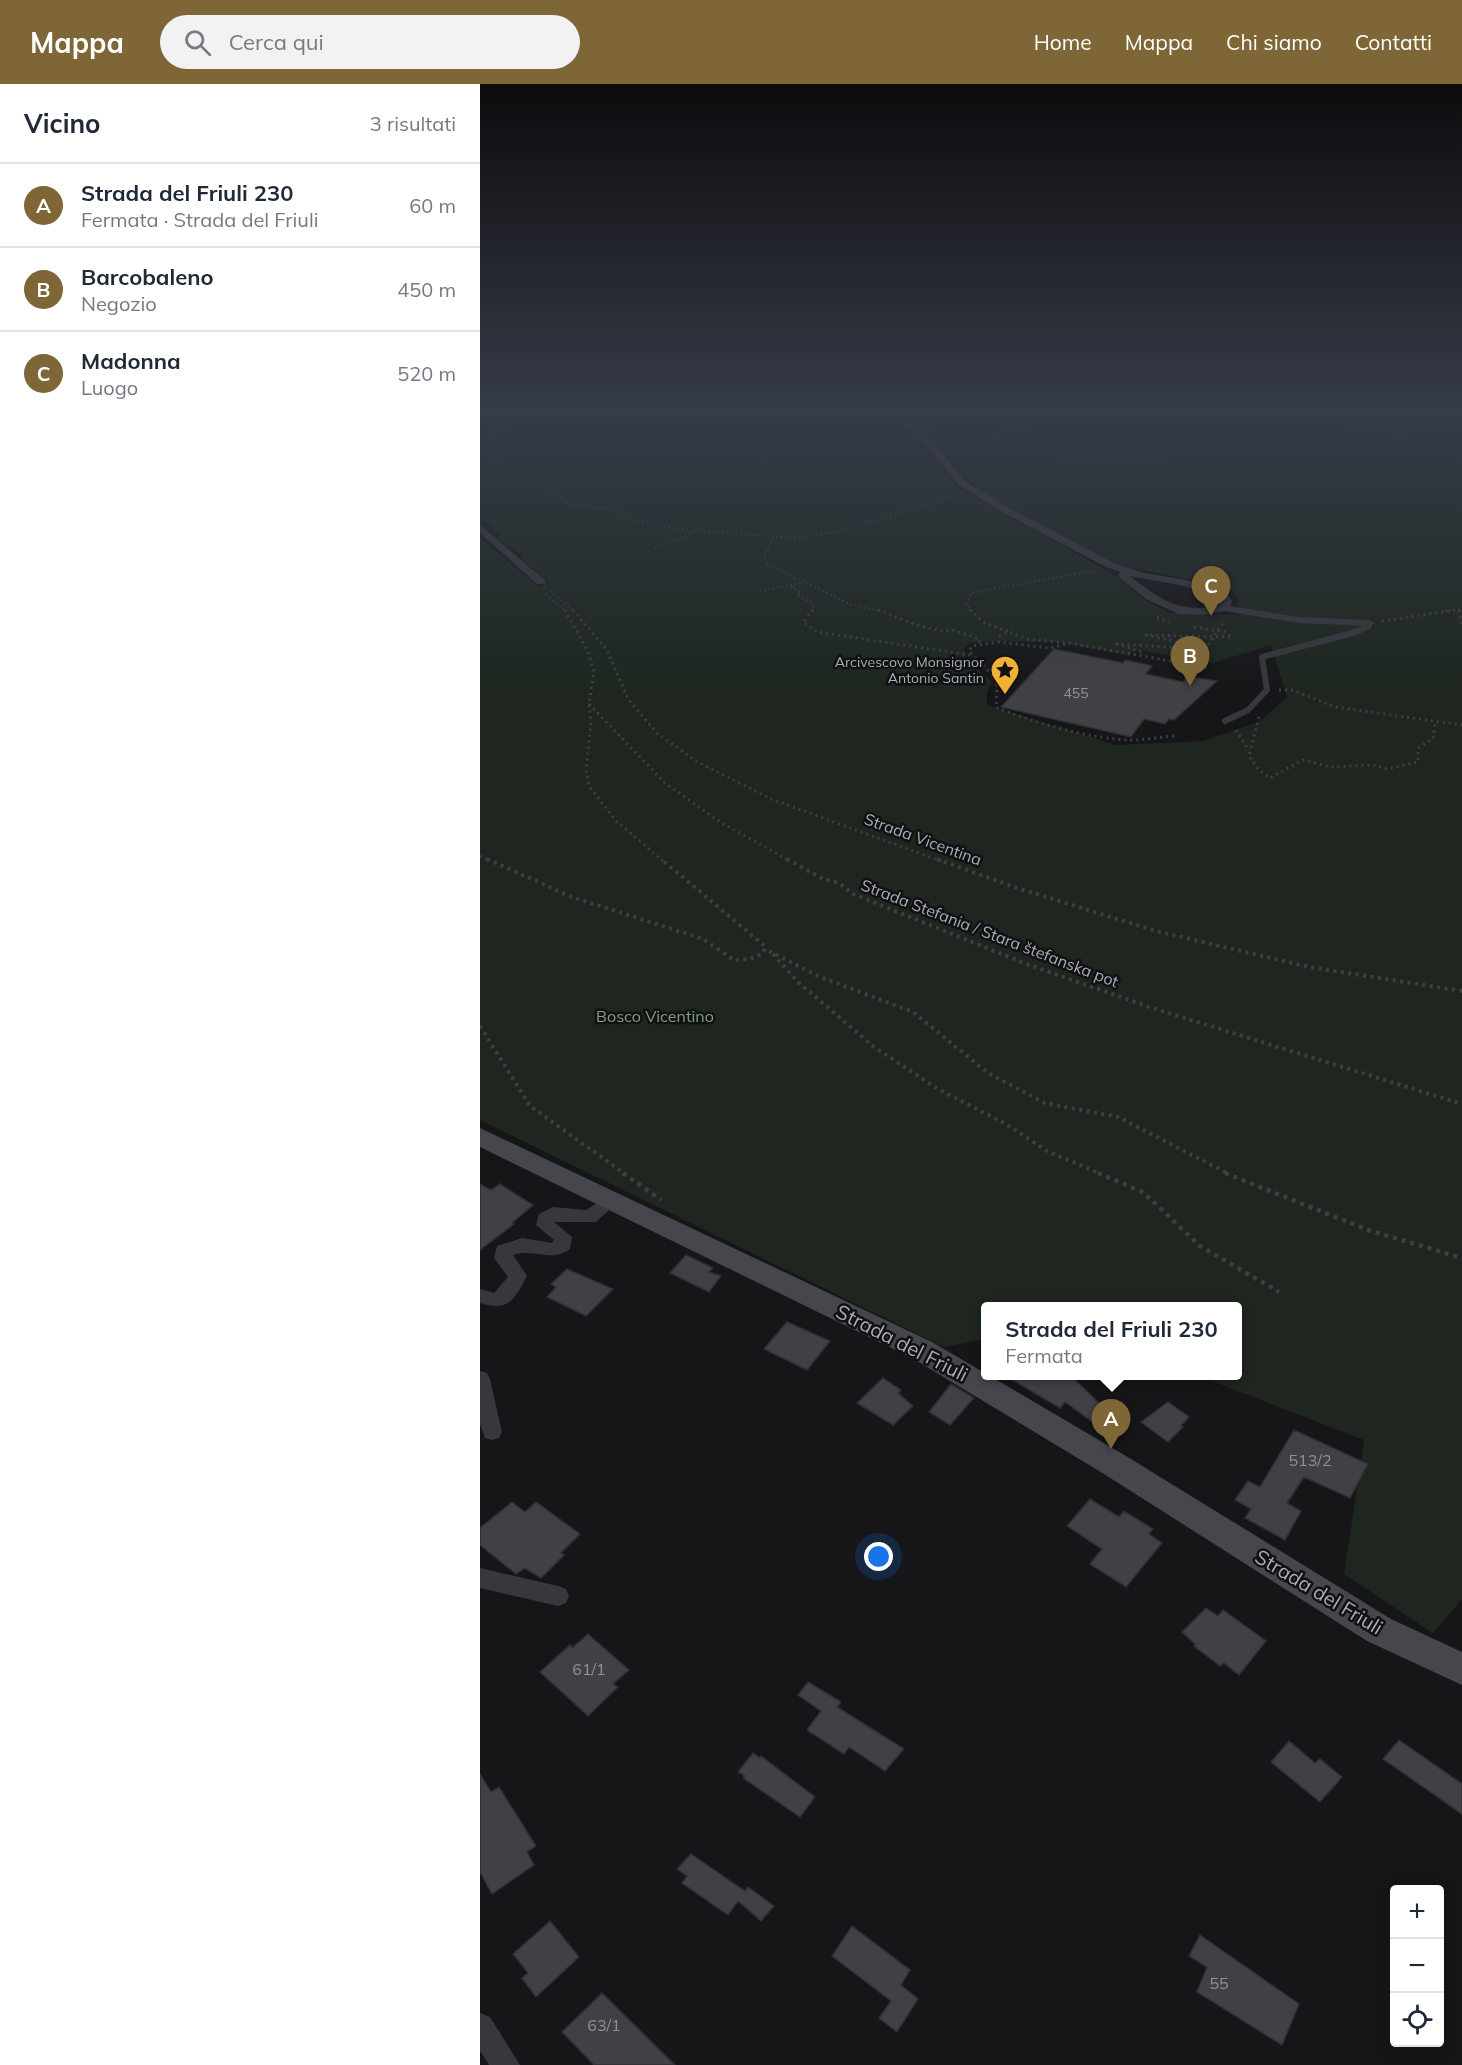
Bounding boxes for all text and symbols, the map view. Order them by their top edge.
search box [160,15,580,69]
text: Mappa [30,25,124,60]
icon: search [181,26,214,59]
text: Cerca qui [229,28,324,56]
text: Home [1034,29,1092,55]
text: Mappa [1125,29,1193,55]
text: Chi siamo [1226,29,1322,55]
text: Contatti [1355,29,1432,55]
text: Vicino [24,107,101,140]
text: 3 risultati [370,111,456,136]
text: Strada del Friuli 230 [81,179,293,207]
text: A [36,193,51,218]
text: 60 m [409,193,456,218]
text: Fermata · Strada del Friuli [81,207,318,232]
text: Barcobaleno [81,263,214,291]
text: B [37,277,50,302]
text: 450 m [397,277,456,302]
text: Negozio [81,291,157,316]
text: Madonna [81,347,181,375]
text: C [37,361,50,386]
text: 520 m [397,361,456,386]
text: Luogo [81,375,138,400]
pin: C [1192,566,1230,616]
pin: B [1170,636,1210,686]
place label: Arcivescovo Monsignor Antonio Santin [835,653,985,687]
place icon: Arcivescovo Monsignor Antonio Santin [989,654,1021,696]
house number: 455 [1063,684,1089,702]
street label: Strada Vicentina [862,808,984,870]
street label: Strada Stefania / Stara štefanska pot [858,875,1122,992]
park label: Bosco Vicentino [596,1006,714,1026]
street label: Strada del Friuli [832,1299,972,1387]
popup [981,1302,1242,1380]
text: Strada del Friuli 230 [1005,1315,1218,1343]
text: Fermata [1005,1343,1083,1368]
pin: A [1092,1400,1130,1449]
house number: 513/2 [1289,1450,1331,1470]
your location [864,1542,893,1571]
street label: Strada del Friuli [1251,1544,1388,1640]
house number: 61/1 [572,1659,606,1679]
map controls [1390,1885,1444,2047]
button: + [1390,1885,1444,1939]
button: − [1390,1939,1444,1993]
house number: 55 [1209,1973,1229,1993]
button: locate [1390,1993,1444,2047]
house number: 63/1 [587,2015,621,2035]

